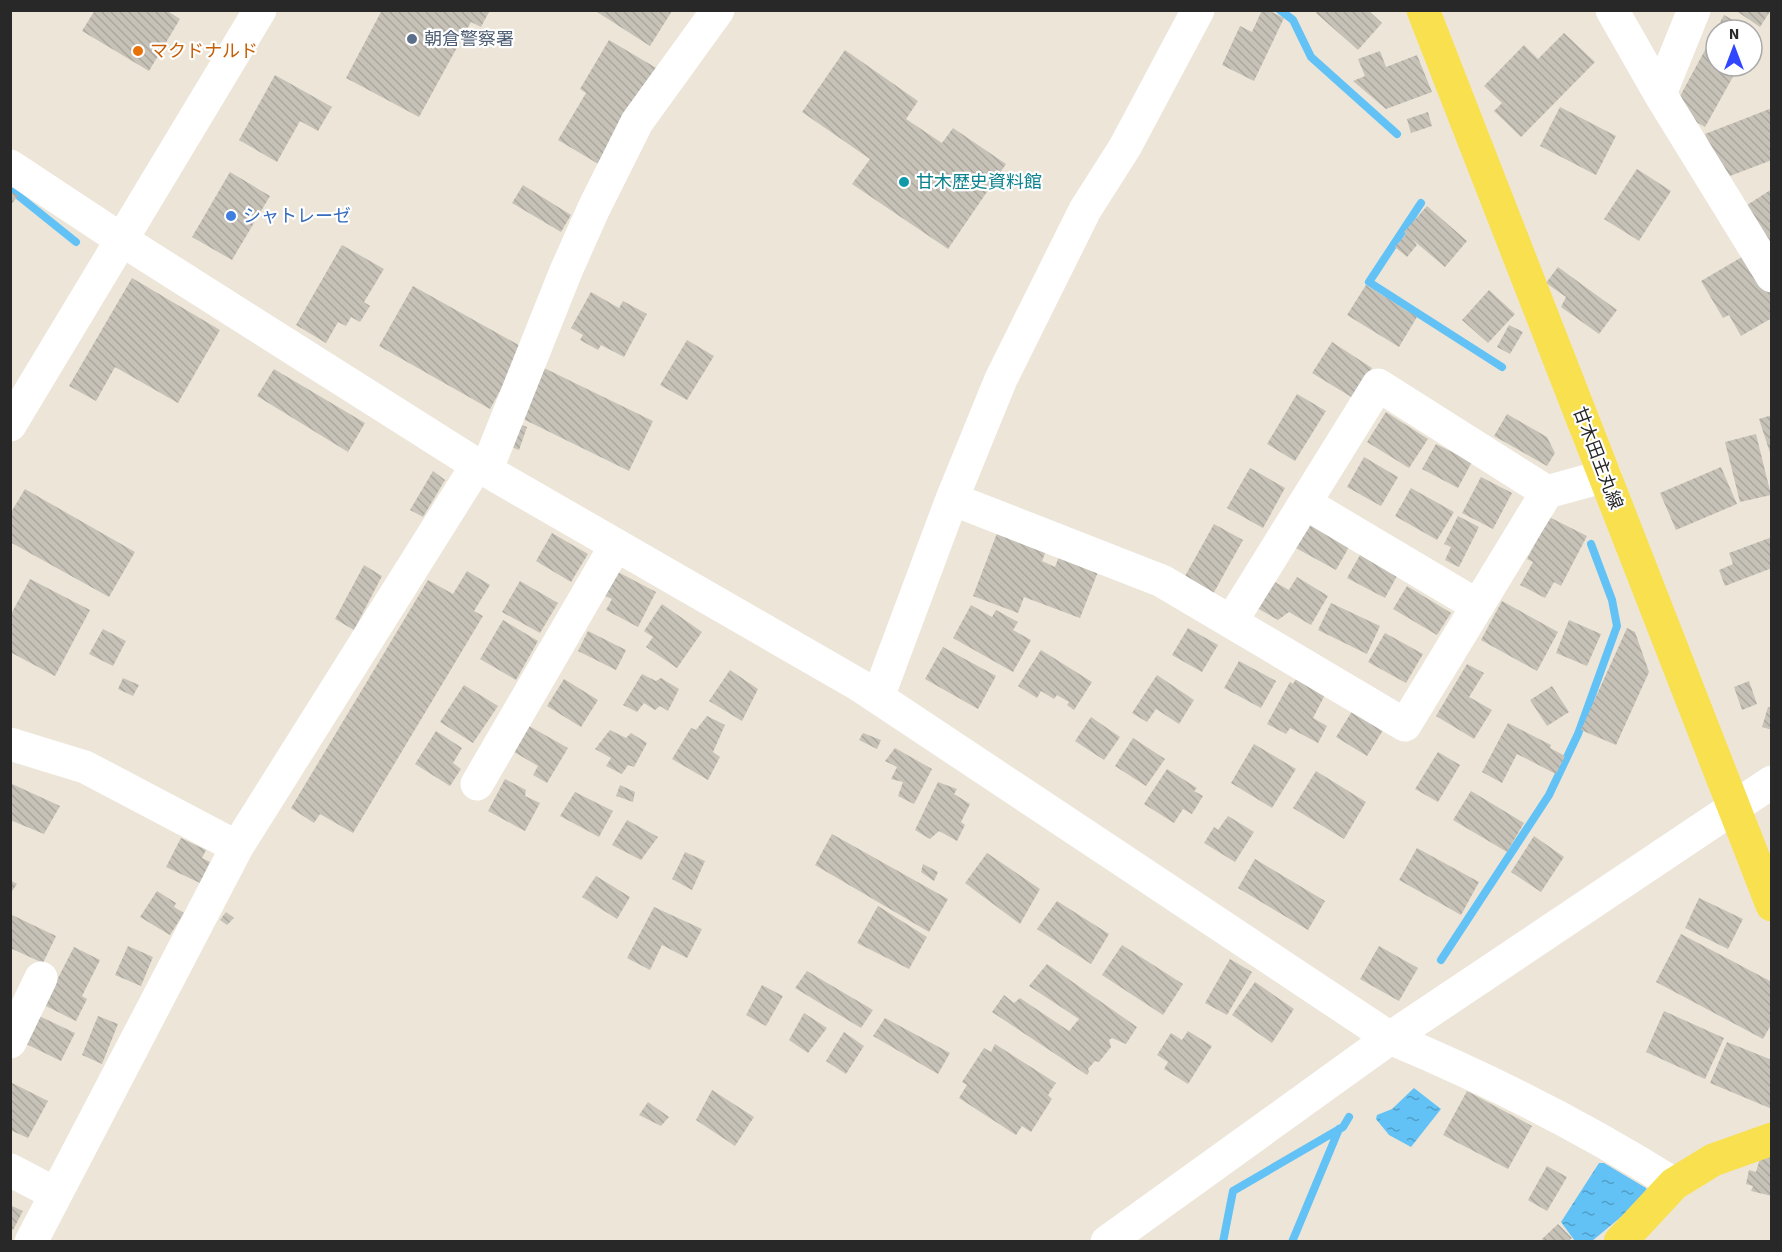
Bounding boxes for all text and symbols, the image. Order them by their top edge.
north arrow [1704,18,1764,78]
text: N [1729,23,1739,45]
place label: 朝倉警察署 [424,27,514,52]
marker: 朝倉警察署 [405,32,419,46]
place label: マクドナルド [150,39,258,64]
marker: マクドナルド [131,44,145,58]
place label: 甘木歴史資料館 [916,170,1042,195]
marker: 甘木歴史資料館 [897,175,911,189]
place label: シャトレーゼ [243,204,351,229]
marker: シャトレーゼ [224,209,238,223]
street label: 甘木田主丸線 [1567,403,1629,513]

